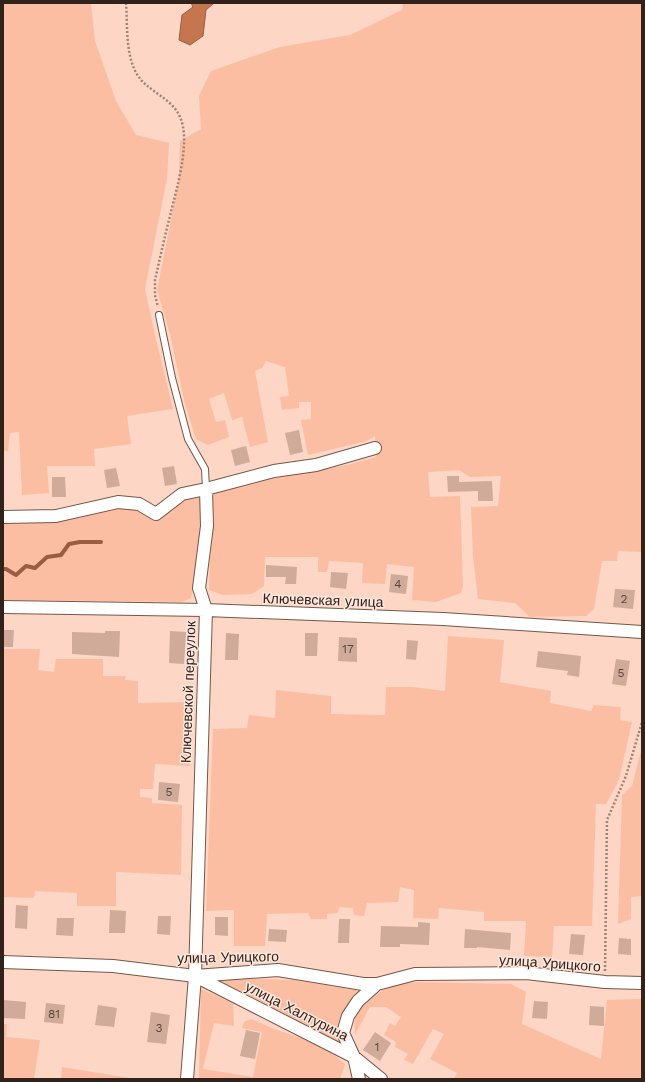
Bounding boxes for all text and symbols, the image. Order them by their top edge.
house number: 4 [394,577,402,591]
street label: Ключевская улица [262,590,384,610]
house number: 2 [621,592,628,606]
street label: Ключевской переулок [178,620,199,763]
house number: 17 [342,642,354,656]
house number: 5 [618,666,625,680]
house number: 5 [166,785,173,799]
street label: улица Урицкого [177,948,279,966]
street label: улица Урицкого [499,951,602,975]
street label: улица Халтурина [243,978,351,1044]
house number: 81 [48,1007,60,1021]
house number: 3 [156,1021,163,1035]
house number: 1 [375,1040,379,1054]

